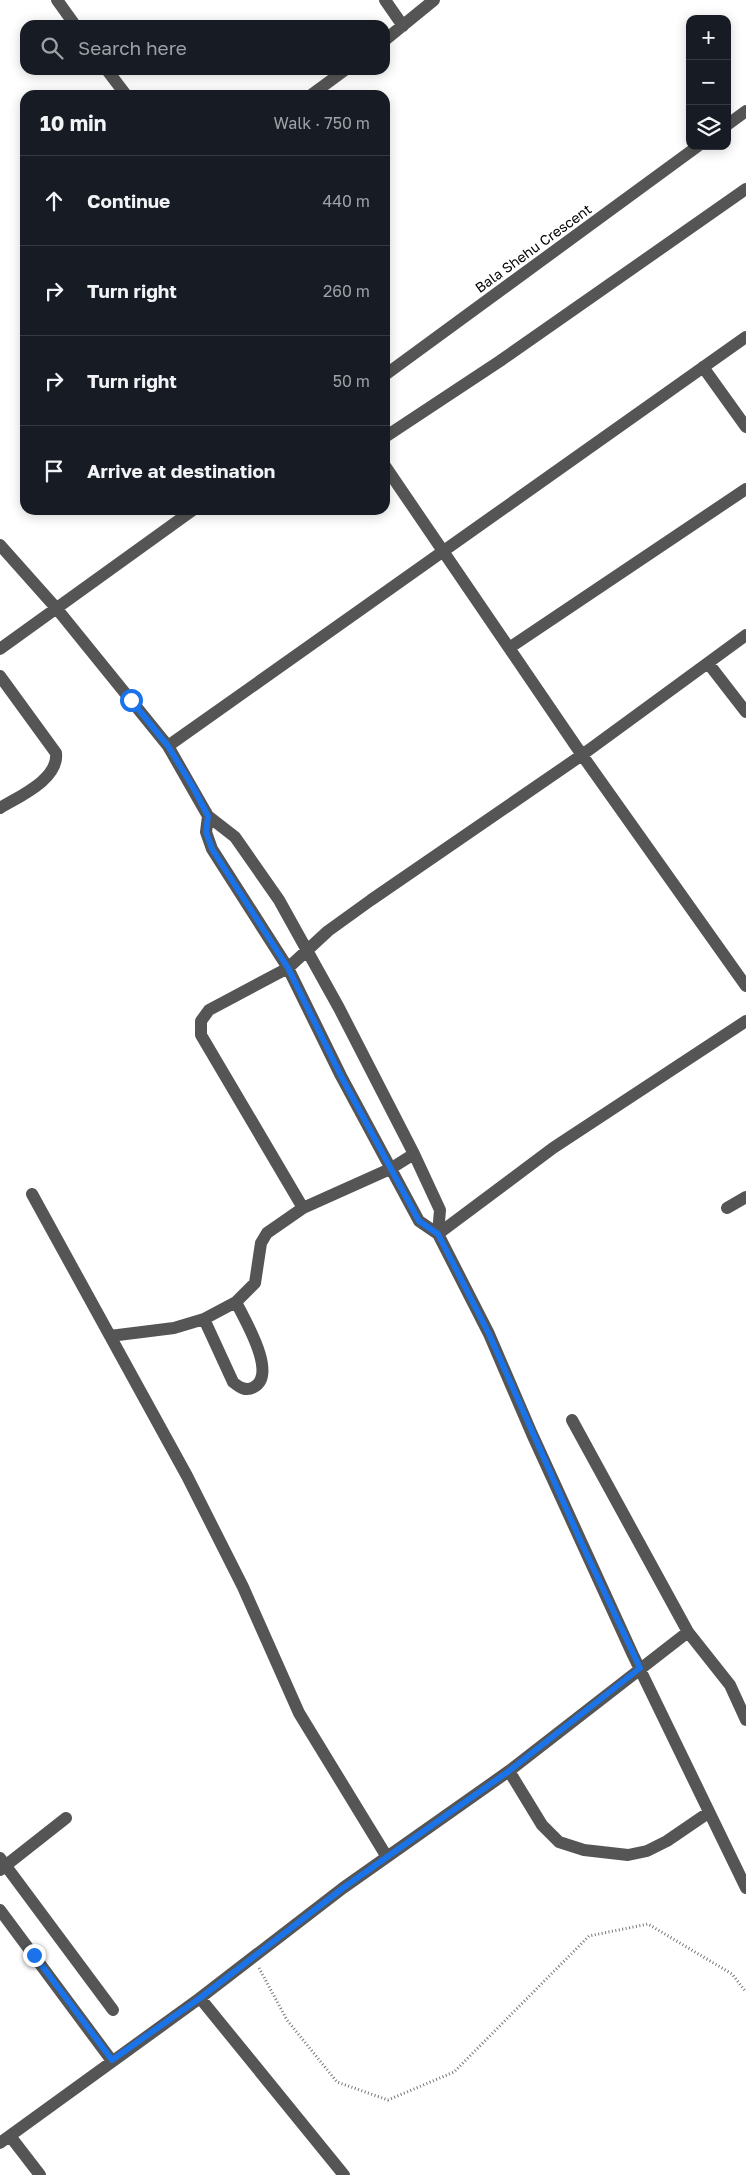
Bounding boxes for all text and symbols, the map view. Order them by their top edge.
map controls [686,15,731,150]
button: + [686,15,731,60]
search box [20,20,390,75]
icon: search [38,34,66,62]
text: Search here [78,36,187,59]
button: − [686,60,731,105]
button: layers [686,105,731,150]
text: 10 min [40,110,107,136]
text: Walk · 750 m [273,113,370,133]
icon: ahead [40,187,68,215]
text: Continue [87,189,170,212]
text: 440 m [322,191,370,211]
street label: Bala Shehu Crescent [472,200,594,296]
icon: right [40,277,68,305]
text: Turn right [87,279,177,302]
text: 260 m [323,281,370,301]
icon: right [40,367,68,395]
text: Turn right [87,369,177,392]
text: 50 m [333,371,370,391]
icon: arrive [40,457,68,485]
text: Arrive at destination [87,459,275,482]
route start [120,689,143,712]
route end [23,1944,46,1967]

